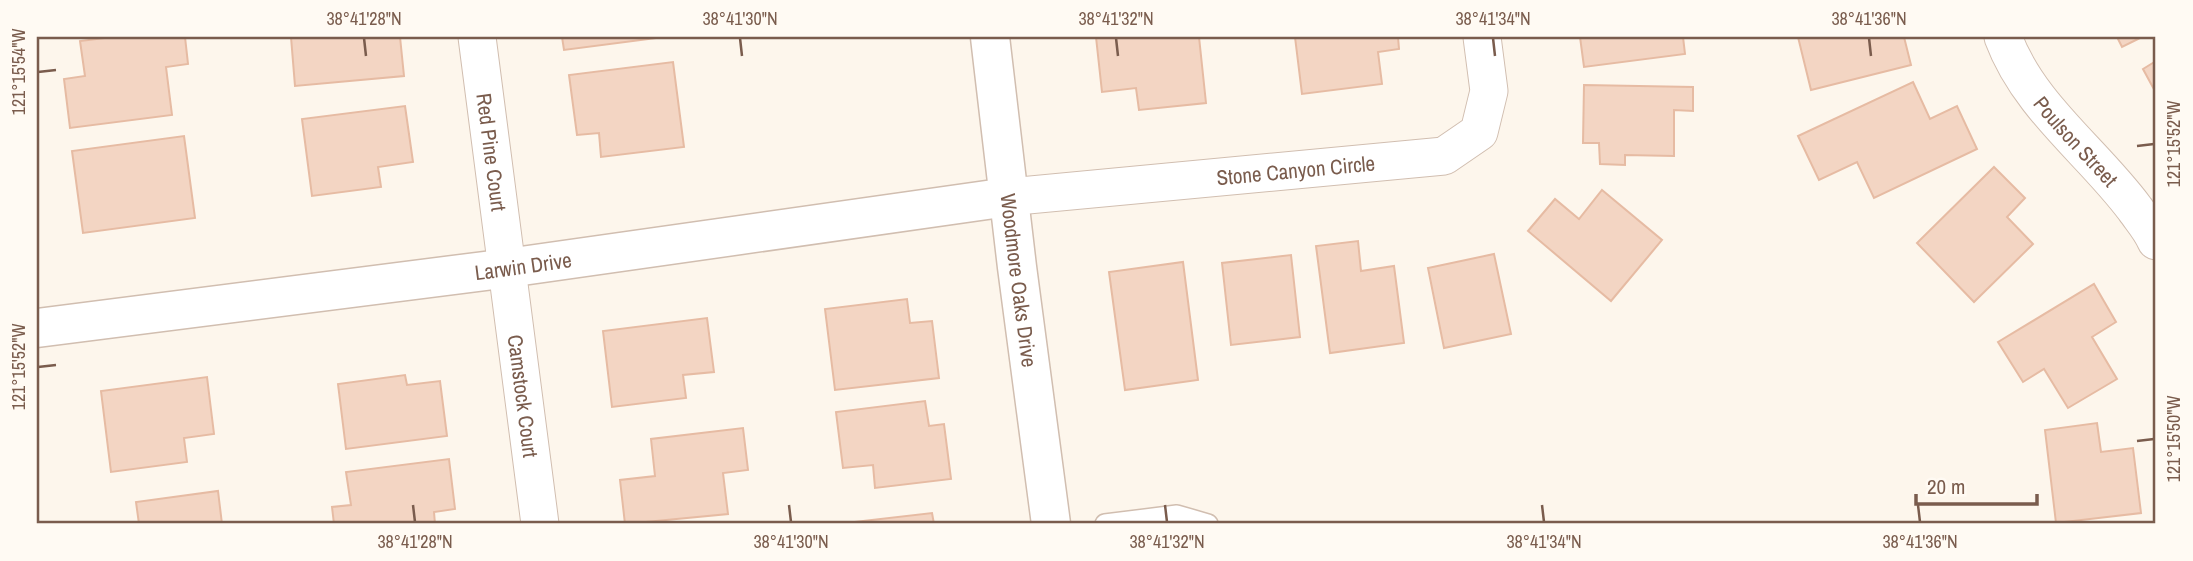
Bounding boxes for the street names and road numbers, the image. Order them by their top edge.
street label: Poulson Street [2027,90,2125,193]
street label: Red Pine Court [470,91,514,213]
street label: Stone Canyon Circle [1215,148,1376,192]
street label: Woodmore Oaks Drive [994,192,1045,369]
street label: Larwin Drive [473,245,573,287]
street label: Camstock Court [501,333,546,459]

